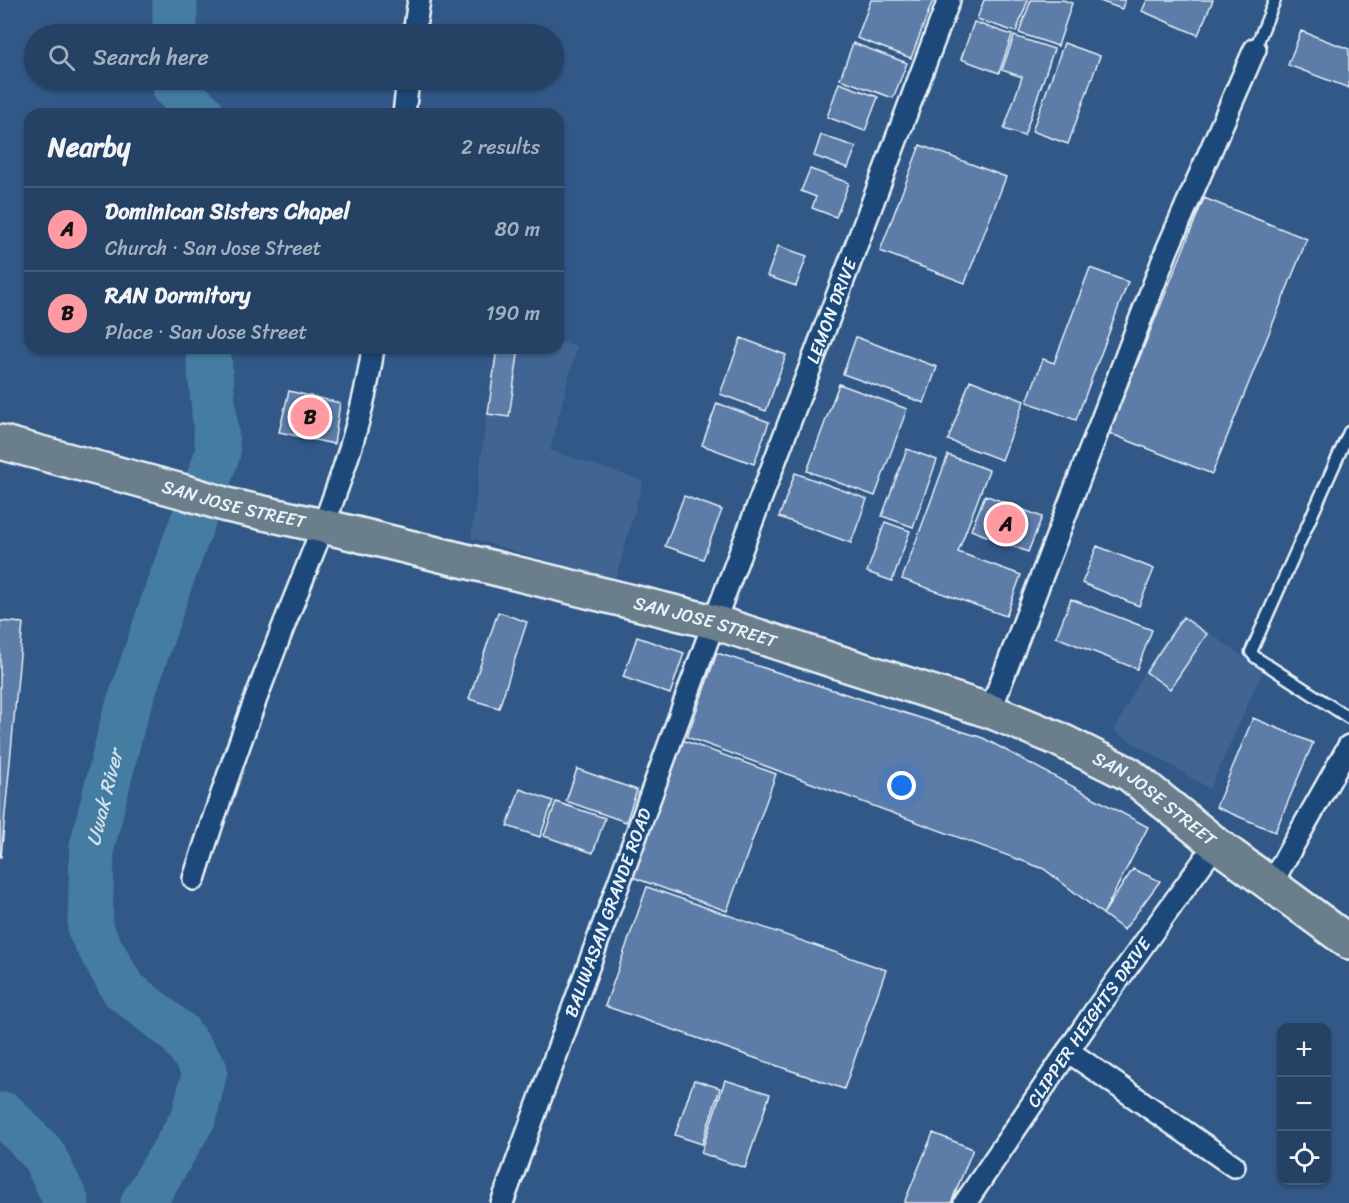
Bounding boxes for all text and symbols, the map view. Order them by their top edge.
search box [24,24,564,90]
text: Search here [93,38,209,77]
icon: search [45,41,78,74]
text: Nearby [48,124,130,170]
text: 2 results [461,130,540,165]
text: Dominican Sisters Chapel [105,192,350,231]
text: A [61,212,74,247]
text: 80 m [495,212,540,247]
text: Church · San Jose Street [105,231,322,266]
street label: LEMON DRIVE [797,253,866,368]
text: RAN Dormitory [105,276,251,315]
text: B [61,296,74,331]
text: 190 m [486,296,540,331]
text: Place · San Jose Street [105,315,307,350]
pin: B [290,394,330,440]
street label: SAN JOSE STREET [158,470,310,538]
pin: A [986,502,1026,546]
street label: SAN JOSE STREET [630,587,782,658]
water label: Uwak River [75,742,134,849]
street label: SAN JOSE STREET [1087,742,1225,855]
your location [887,771,916,800]
street label: BALIWASAN GRANDE ROAD [555,803,661,1022]
street label: CLIPPER HEIGHTS DRIVE [1018,930,1160,1114]
map controls [1277,1023,1331,1185]
button: + [1277,1023,1331,1077]
button: − [1277,1077,1331,1131]
button: locate [1277,1131,1331,1185]

